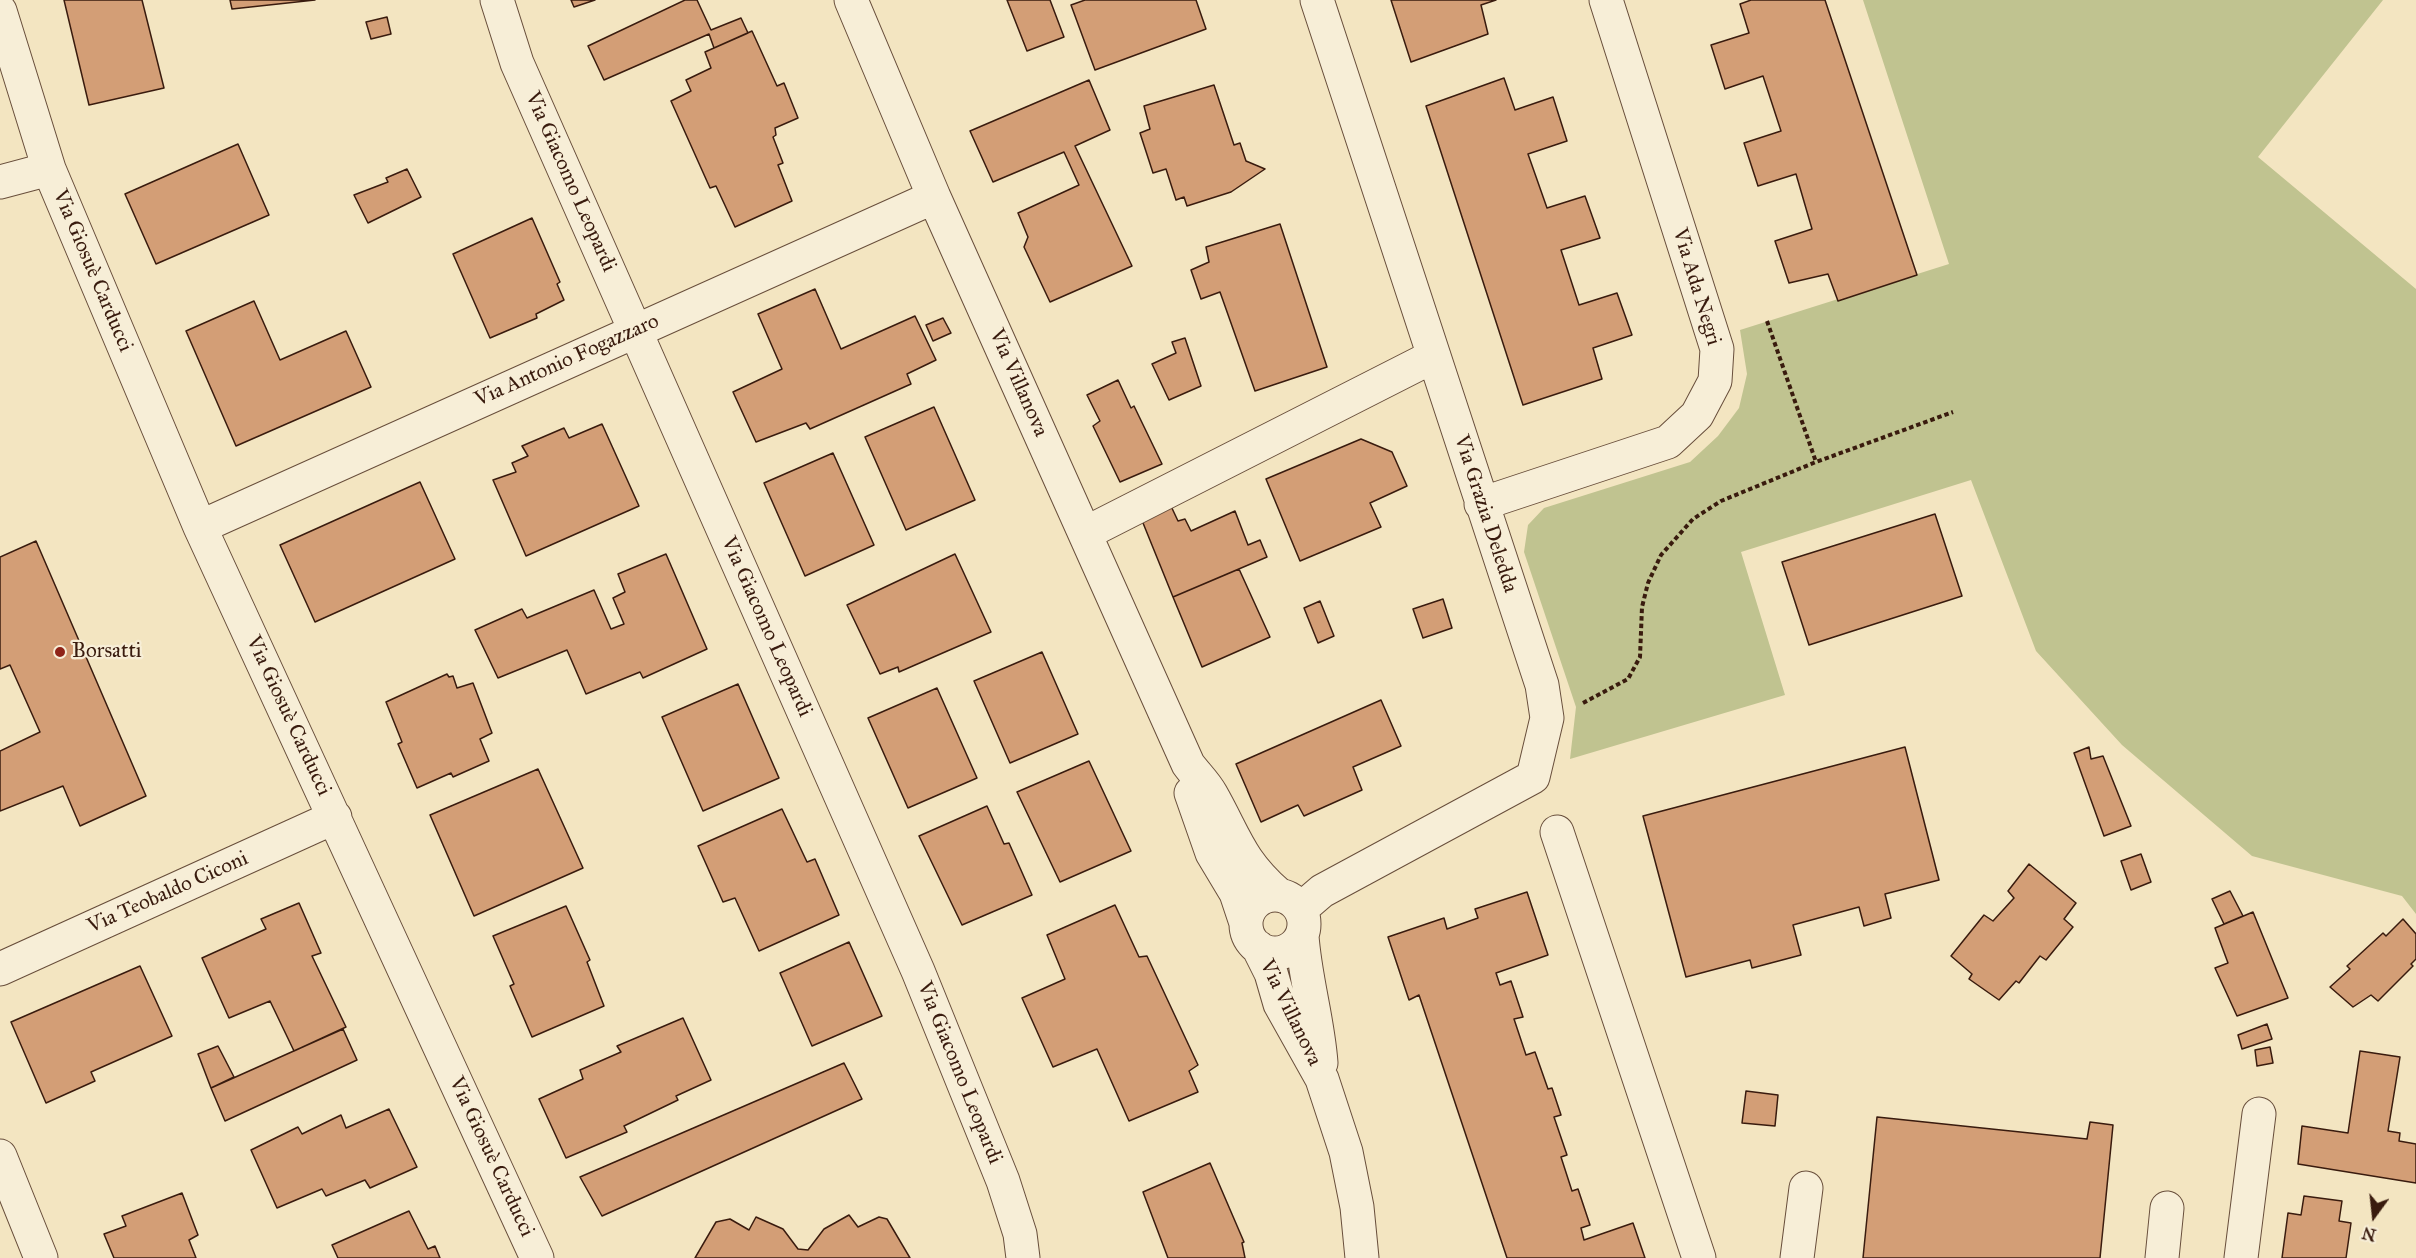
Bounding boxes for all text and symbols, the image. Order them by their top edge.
street label: Via Giacomo Leopardi [519,88,621,276]
street label: Via Giosuè Carducci [46,186,138,356]
street label: Via Ada Negri [1666,225,1726,349]
street label: Via Antonio Fogazzaro [471,309,663,413]
street label: Via Villanova [983,325,1053,441]
street label: Via Grazia Deledda [1448,432,1522,596]
street label: Via Giacomo Leopardi [715,533,817,721]
street label: Via Giosuè Carducci [240,632,336,800]
place label: Borsatti [72,639,142,665]
marker: Borsatti [53,645,67,659]
street label: Via Teobaldo Ciconi [84,846,252,940]
street label: Via Villanova [1253,956,1327,1070]
street label: Via Giacomo Leopardi [911,978,1007,1168]
street label: Via Giosuè Carducci [443,1073,539,1241]
north arrow [2344,1186,2404,1246]
text: N [2360,1223,2378,1245]

